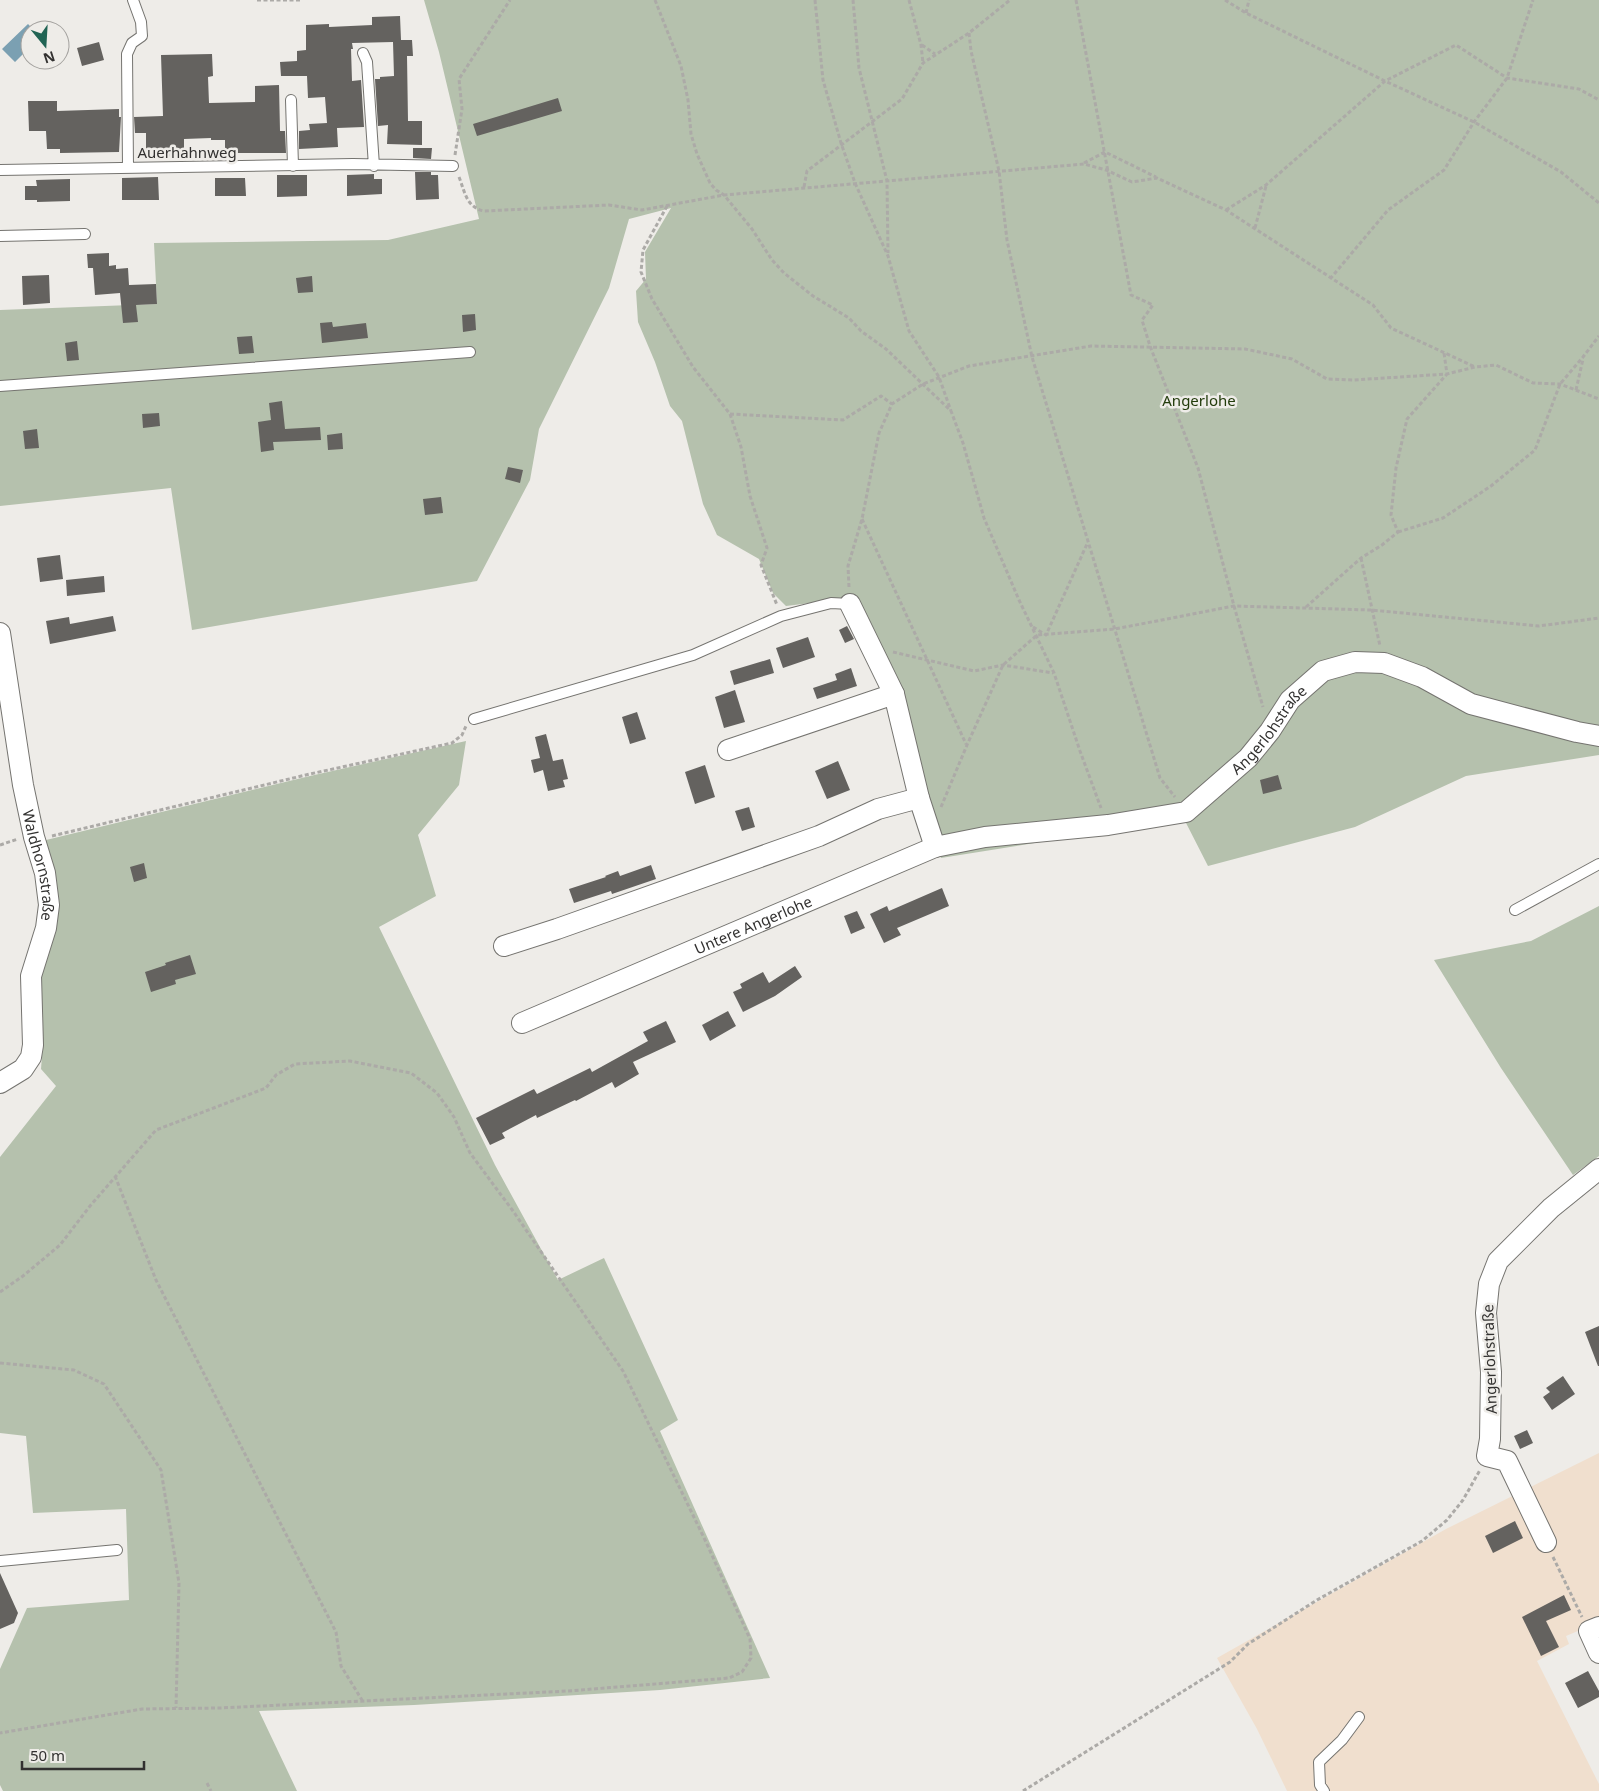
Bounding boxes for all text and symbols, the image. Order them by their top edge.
north arrow [20,20,70,70]
text: N [41,47,58,69]
street label: Auerhahnweg [137,142,237,162]
park label: Angerlohe [1162,390,1236,410]
street label: Angerlohstraße [1227,680,1310,779]
street label: Waldhornstraße [18,808,59,922]
street label: Untere Angerlohe [691,891,815,958]
street label: Angerlohstraße [1477,1304,1501,1414]
scale bar [22,1738,145,1770]
text: 50 m [30,1745,65,1765]

